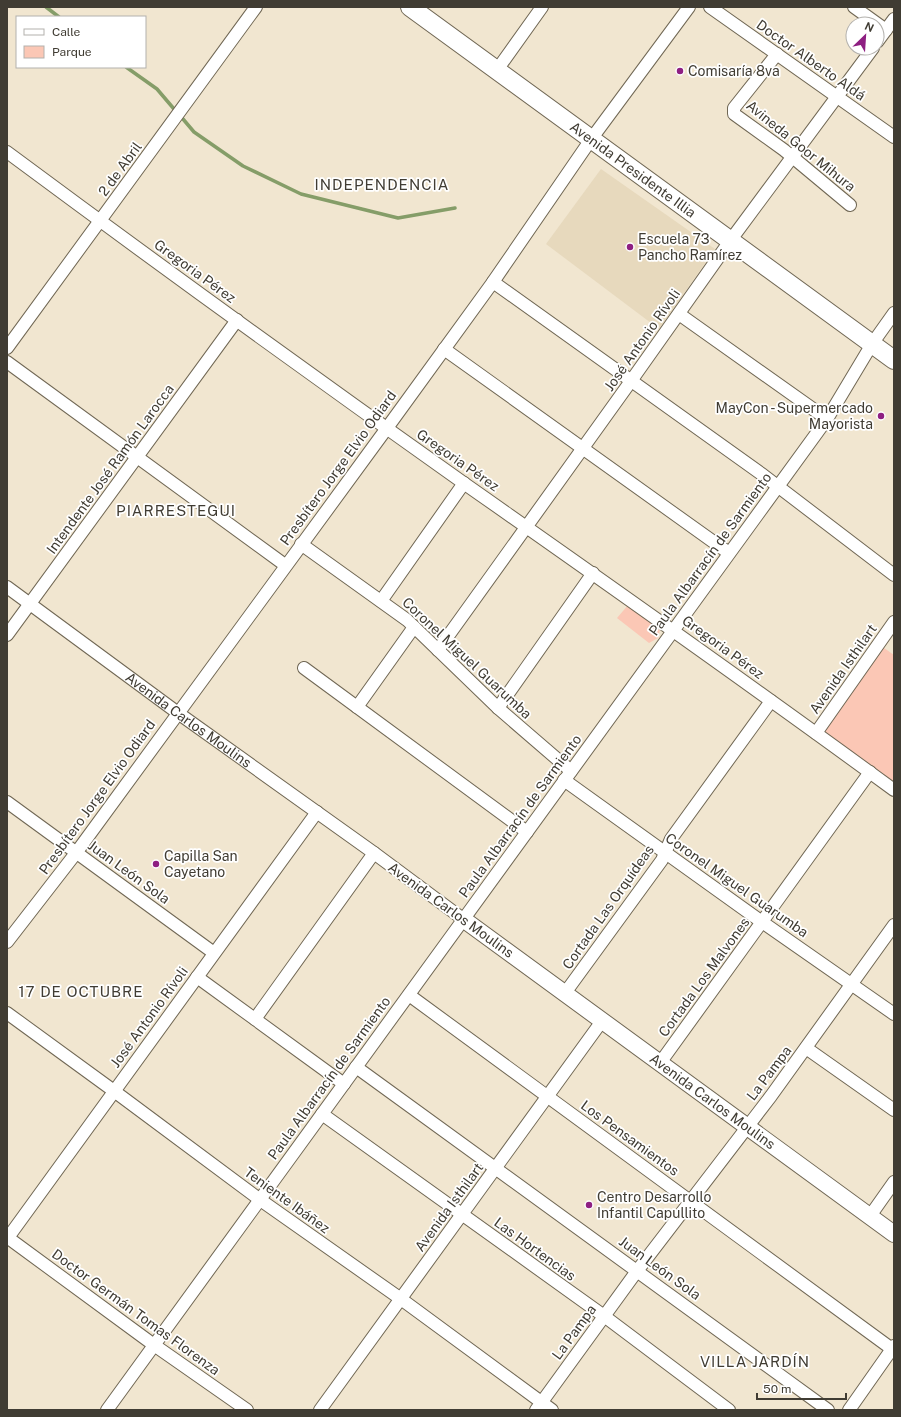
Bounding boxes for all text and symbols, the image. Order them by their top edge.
legend [16,16,146,68]
street label: Doctor Alberto Aldá [754,16,868,104]
north arrow [845,16,885,56]
text: N [863,20,876,34]
text: Calle [52,25,81,39]
text: Parque [52,45,92,59]
place label: Comisaría 8va [688,63,780,79]
marker: Comisaría 8va [675,66,685,76]
street label: Avineda Goor Mihura [743,97,859,195]
street label: Avenida Presidente Illia [567,118,699,221]
street label: 2 de Abril [95,139,145,199]
district label: INDEPENDENCIA [315,176,449,193]
place label: Escuela 73 Pancho Ramírez [638,231,742,263]
street label: Gregoria Pérez [151,236,239,306]
marker: Escuela 73 Pancho Ramírez [625,242,635,252]
street label: José Antonio Rívoli [601,286,683,394]
street label: Intendente José Ramón Larocca [43,381,177,557]
street label: Presbítero Jorge Elvio Odiard [277,388,399,548]
place label: MayCon - Supermercado Mayorista [716,400,873,432]
marker: MayCon - Supermercado Mayorista [876,411,886,421]
street label: Gregoria Pérez [414,426,502,494]
street label: Paula Albarracín de Sarmiento [645,469,775,639]
district label: PIARRESTEGUI [116,502,236,519]
street label: Coronel Miguel Guarumba [399,594,535,722]
street label: Gregoria Pérez [679,612,767,682]
street label: Avenida Isthilart [806,621,880,717]
street label: Avenida Carlos Moulins [122,669,254,771]
street label: Presbítero Jorge Elvio Odiard [36,717,158,877]
street label: Paula Albarracín de Sarmiento [455,731,585,901]
street label: Coronel Miguel Guarumba [663,830,811,940]
street label: Juan León Sola [85,837,173,907]
street label: Cortada Las Orquídeas [559,842,657,972]
place label: Capilla San Cayetano [164,848,238,880]
marker: Capilla San Cayetano [151,859,161,869]
street label: Avenida Carlos Moulins [385,859,517,961]
street label: Cortada Los Malvones [655,914,753,1040]
street label: José Antonio Rívoli [107,964,191,1070]
district label: 17 DE OCTUBRE [18,983,144,1000]
street label: Paula Albarracín de Sarmiento [264,993,394,1163]
street label: La Pampa [743,1043,795,1103]
street label: Avenida Carlos Moulins [647,1050,778,1152]
street label: Los Pensamientos [578,1097,682,1179]
street label: Avenida Isthilart [411,1160,487,1254]
street label: Teniente Ibáñez [241,1164,333,1236]
place label: Centro Desarrollo Infantil Capullito [597,1189,711,1221]
marker: Centro Desarrollo Infantil Capullito [584,1200,594,1210]
street label: Las Hortencias [491,1214,579,1284]
street label: Juan León Sola [616,1233,704,1303]
street label: Doctor Germán Tomas Florenza [49,1246,223,1378]
street label: La Pampa [549,1302,599,1362]
district label: VILLA JARDÍN [700,1353,810,1370]
scale bar [757,1375,846,1401]
text: 50 m [763,1382,791,1396]

